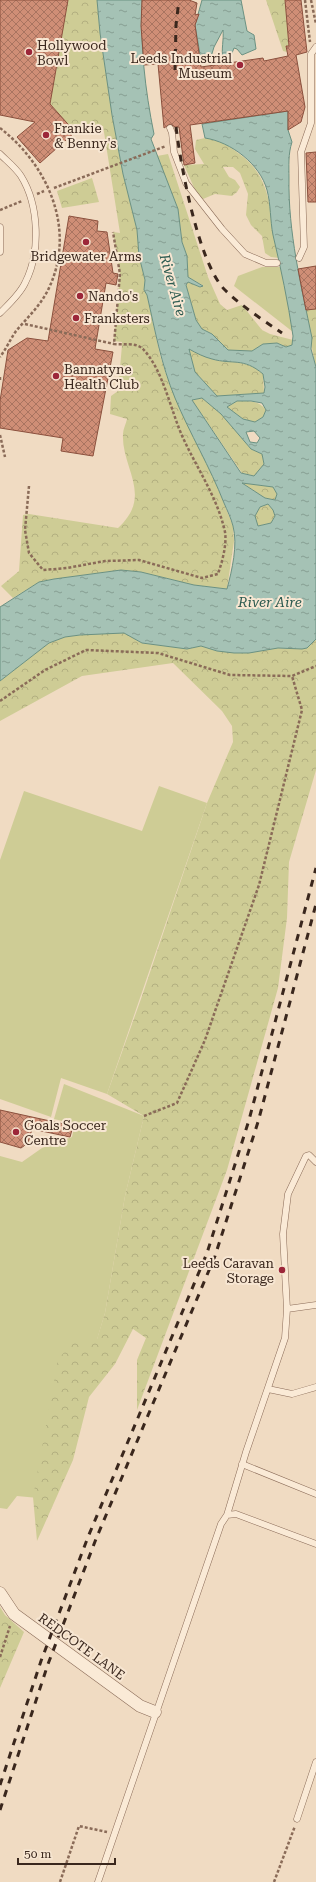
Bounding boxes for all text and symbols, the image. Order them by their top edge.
place label: Hollywood Bowl [37,38,107,68]
marker: Hollywood Bowl [24,47,34,57]
place label: Leeds Industrial Museum [130,51,232,81]
marker: Leeds Industrial Museum [235,60,245,70]
place label: Frankie & Benny's [54,121,116,151]
marker: Frankie & Benny's [41,130,51,140]
marker: Bridgewater Arms [81,237,91,247]
place label: Bridgewater Arms [30,249,142,264]
water label: River Aire [156,251,190,318]
place label: Nando's [88,289,138,304]
marker: Nando's [75,291,85,301]
place label: Franksters [84,311,150,326]
marker: Franksters [71,313,81,323]
place label: Bannatyne Health Club [64,362,139,392]
marker: Bannatyne Health Club [51,371,61,381]
water label: River Aire [237,594,302,610]
place label: Goals Soccer Centre [24,1118,107,1148]
marker: Goals Soccer Centre [11,1127,21,1137]
place label: Leeds Caravan Storage [183,1256,275,1286]
marker: Leeds Caravan Storage [277,1265,287,1275]
street label: REDCOTE LANE [36,1610,128,1683]
scale bar [18,1840,115,1866]
text: 50 m [24,1847,51,1861]

